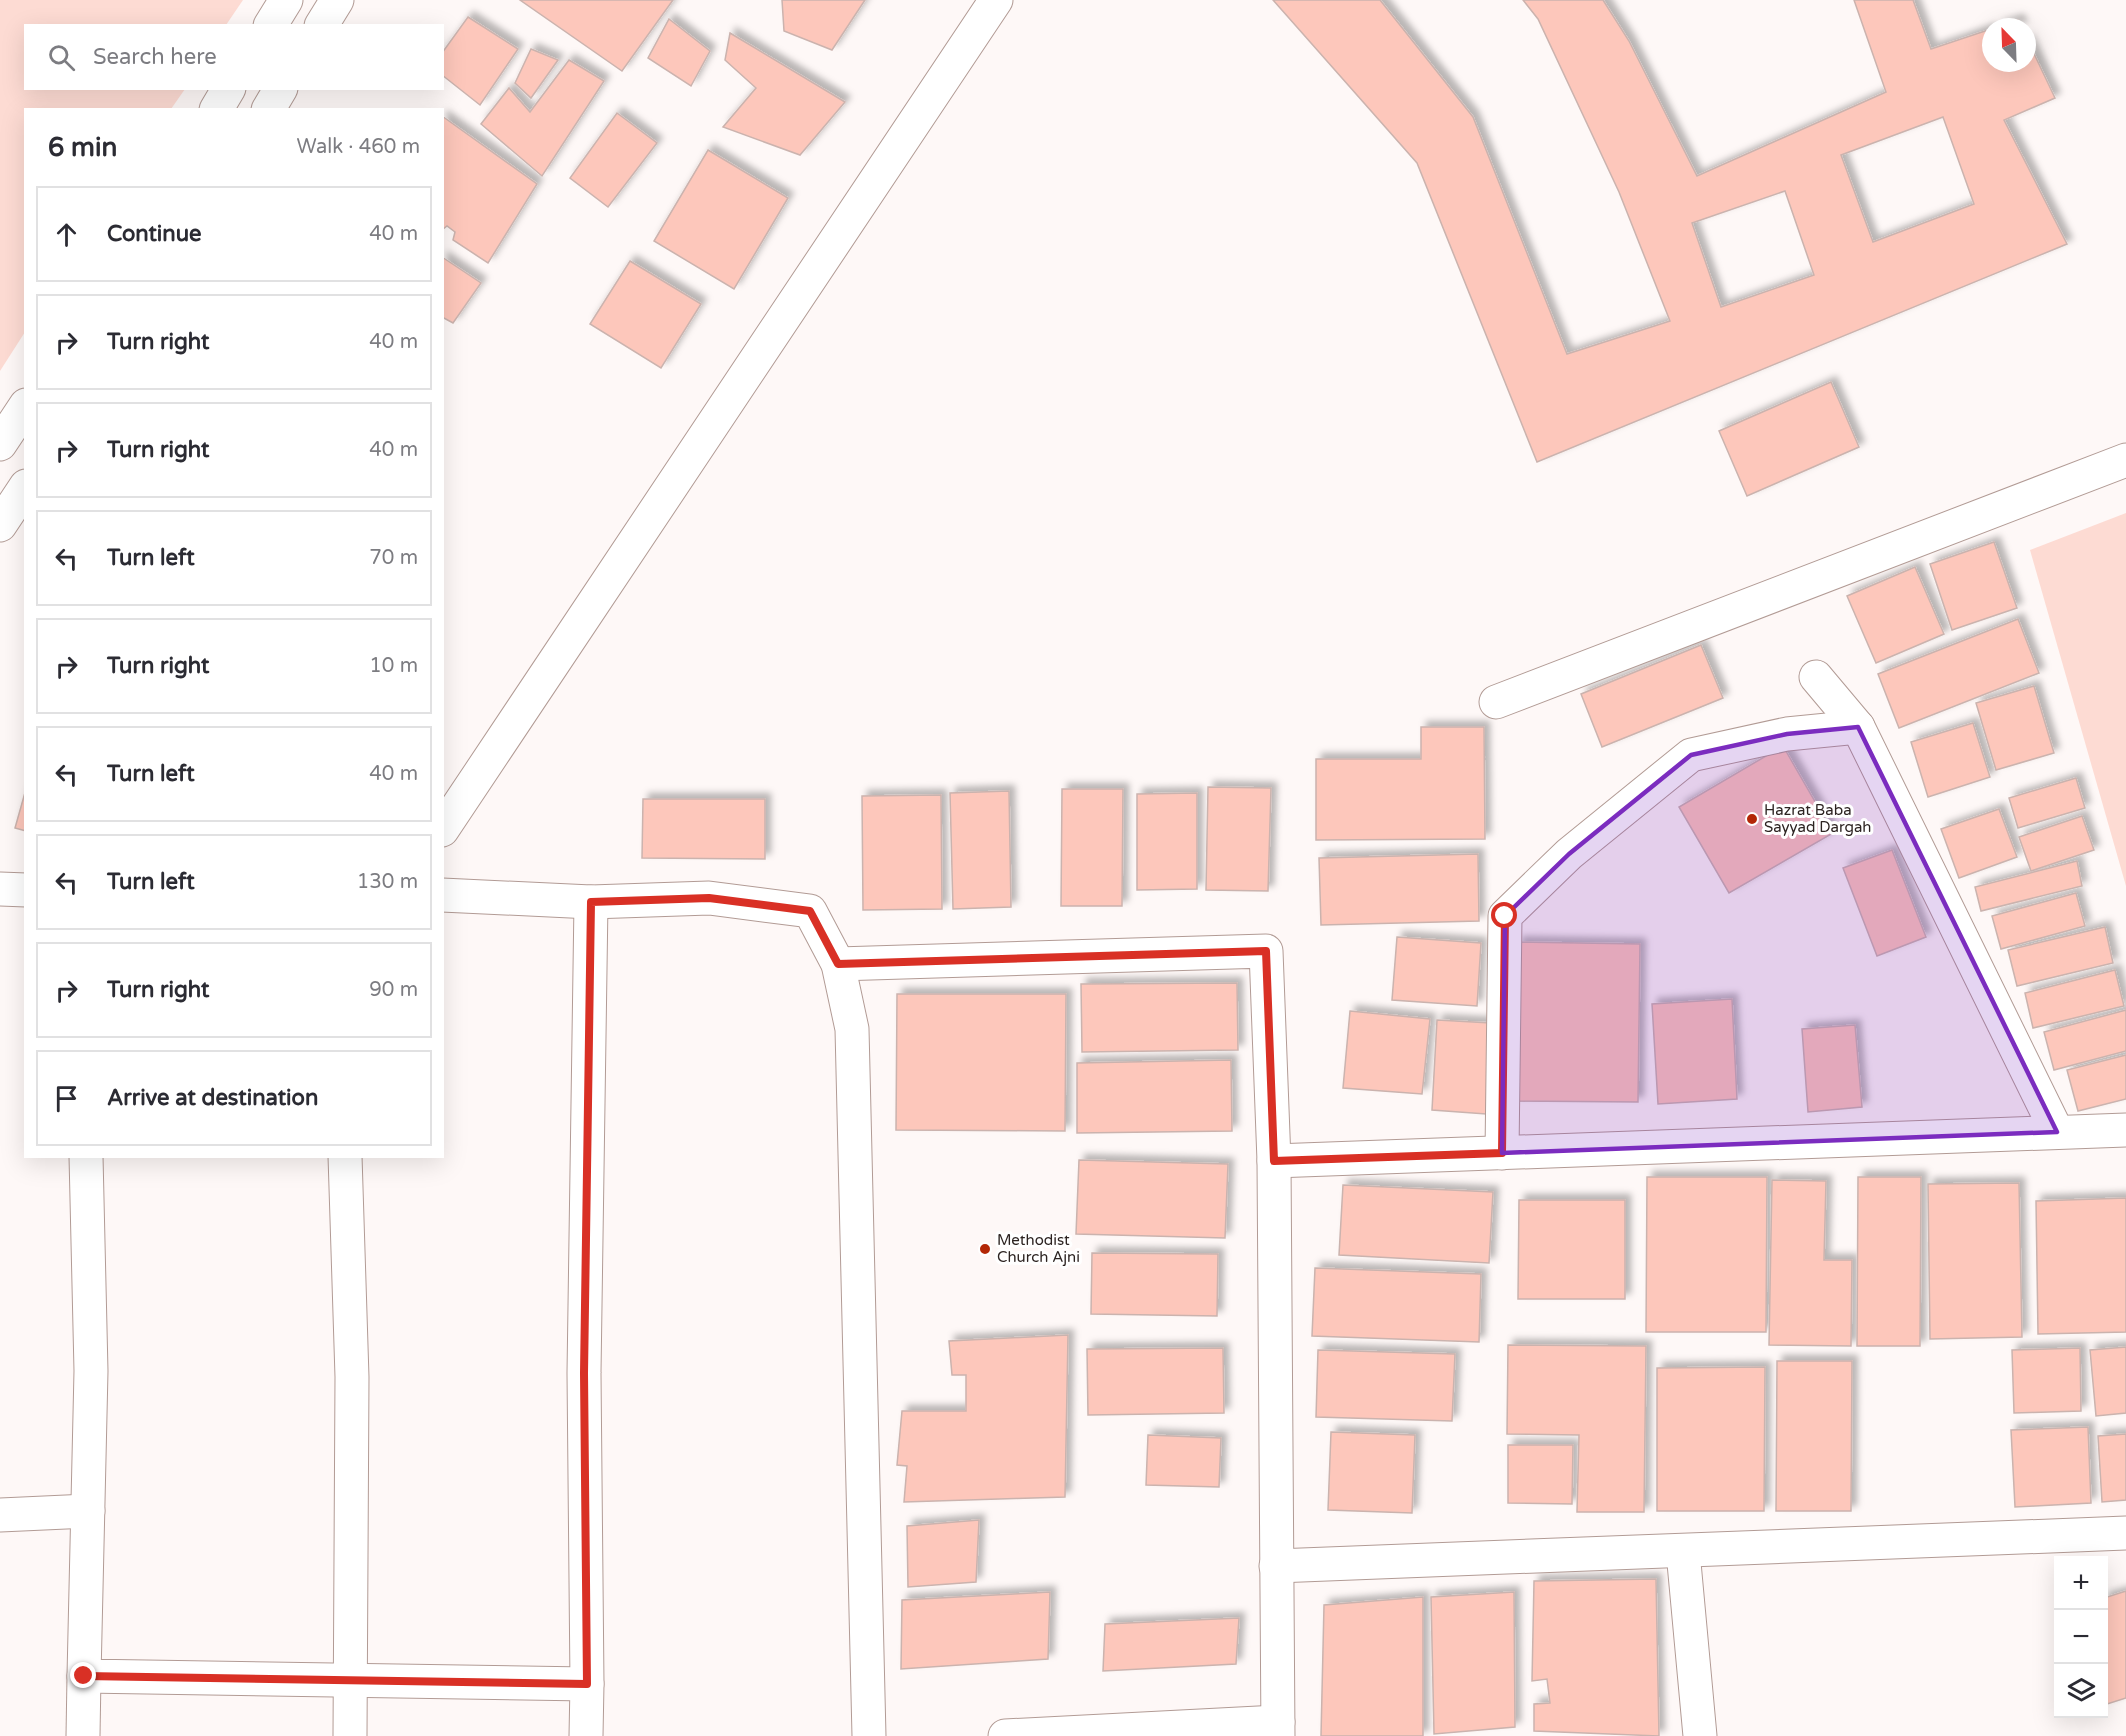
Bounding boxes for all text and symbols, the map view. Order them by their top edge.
north arrow [1982,18,2036,72]
search box [24,24,444,90]
icon: search [45,41,78,74]
text: Search here [93,44,217,70]
text: 6 min [48,132,117,163]
text: Walk · 460 m [297,135,420,159]
icon: ahead [50,218,83,251]
text: Continue [107,221,202,247]
text: 40 m [369,222,418,246]
icon: right [50,326,83,359]
text: Turn right [107,329,209,355]
text: 40 m [369,330,418,354]
icon: right [50,434,83,467]
text: Turn right [107,437,209,463]
text: 40 m [369,438,418,462]
icon: left [50,542,83,575]
text: Turn left [107,545,195,571]
text: 70 m [369,546,418,570]
icon: right [50,650,83,683]
text: Turn right [107,653,209,679]
text: 10 m [369,654,418,678]
icon: left [50,758,83,791]
text: Turn left [107,761,195,787]
text: 40 m [369,762,418,786]
place label: Hazrat Baba Sayyad Dargah [1764,801,1871,836]
marker: Hazrat Baba Sayyad Dargah [1745,812,1759,826]
icon: left [50,866,83,899]
text: Turn left [107,869,195,895]
text: 130 m [357,870,418,894]
route start [1491,902,1517,928]
icon: right [50,974,83,1007]
text: Turn right [107,977,209,1003]
text: 90 m [369,978,418,1002]
icon: arrive [50,1082,83,1115]
text: Arrive at destination [107,1085,318,1111]
place label: Methodist Church Ajni [997,1231,1080,1266]
marker: Methodist Church Ajni [978,1242,992,1256]
map controls [2054,1556,2108,1718]
button: + [2054,1556,2108,1610]
button: − [2054,1610,2108,1664]
route end [70,1662,96,1688]
button: layers [2054,1664,2108,1718]

